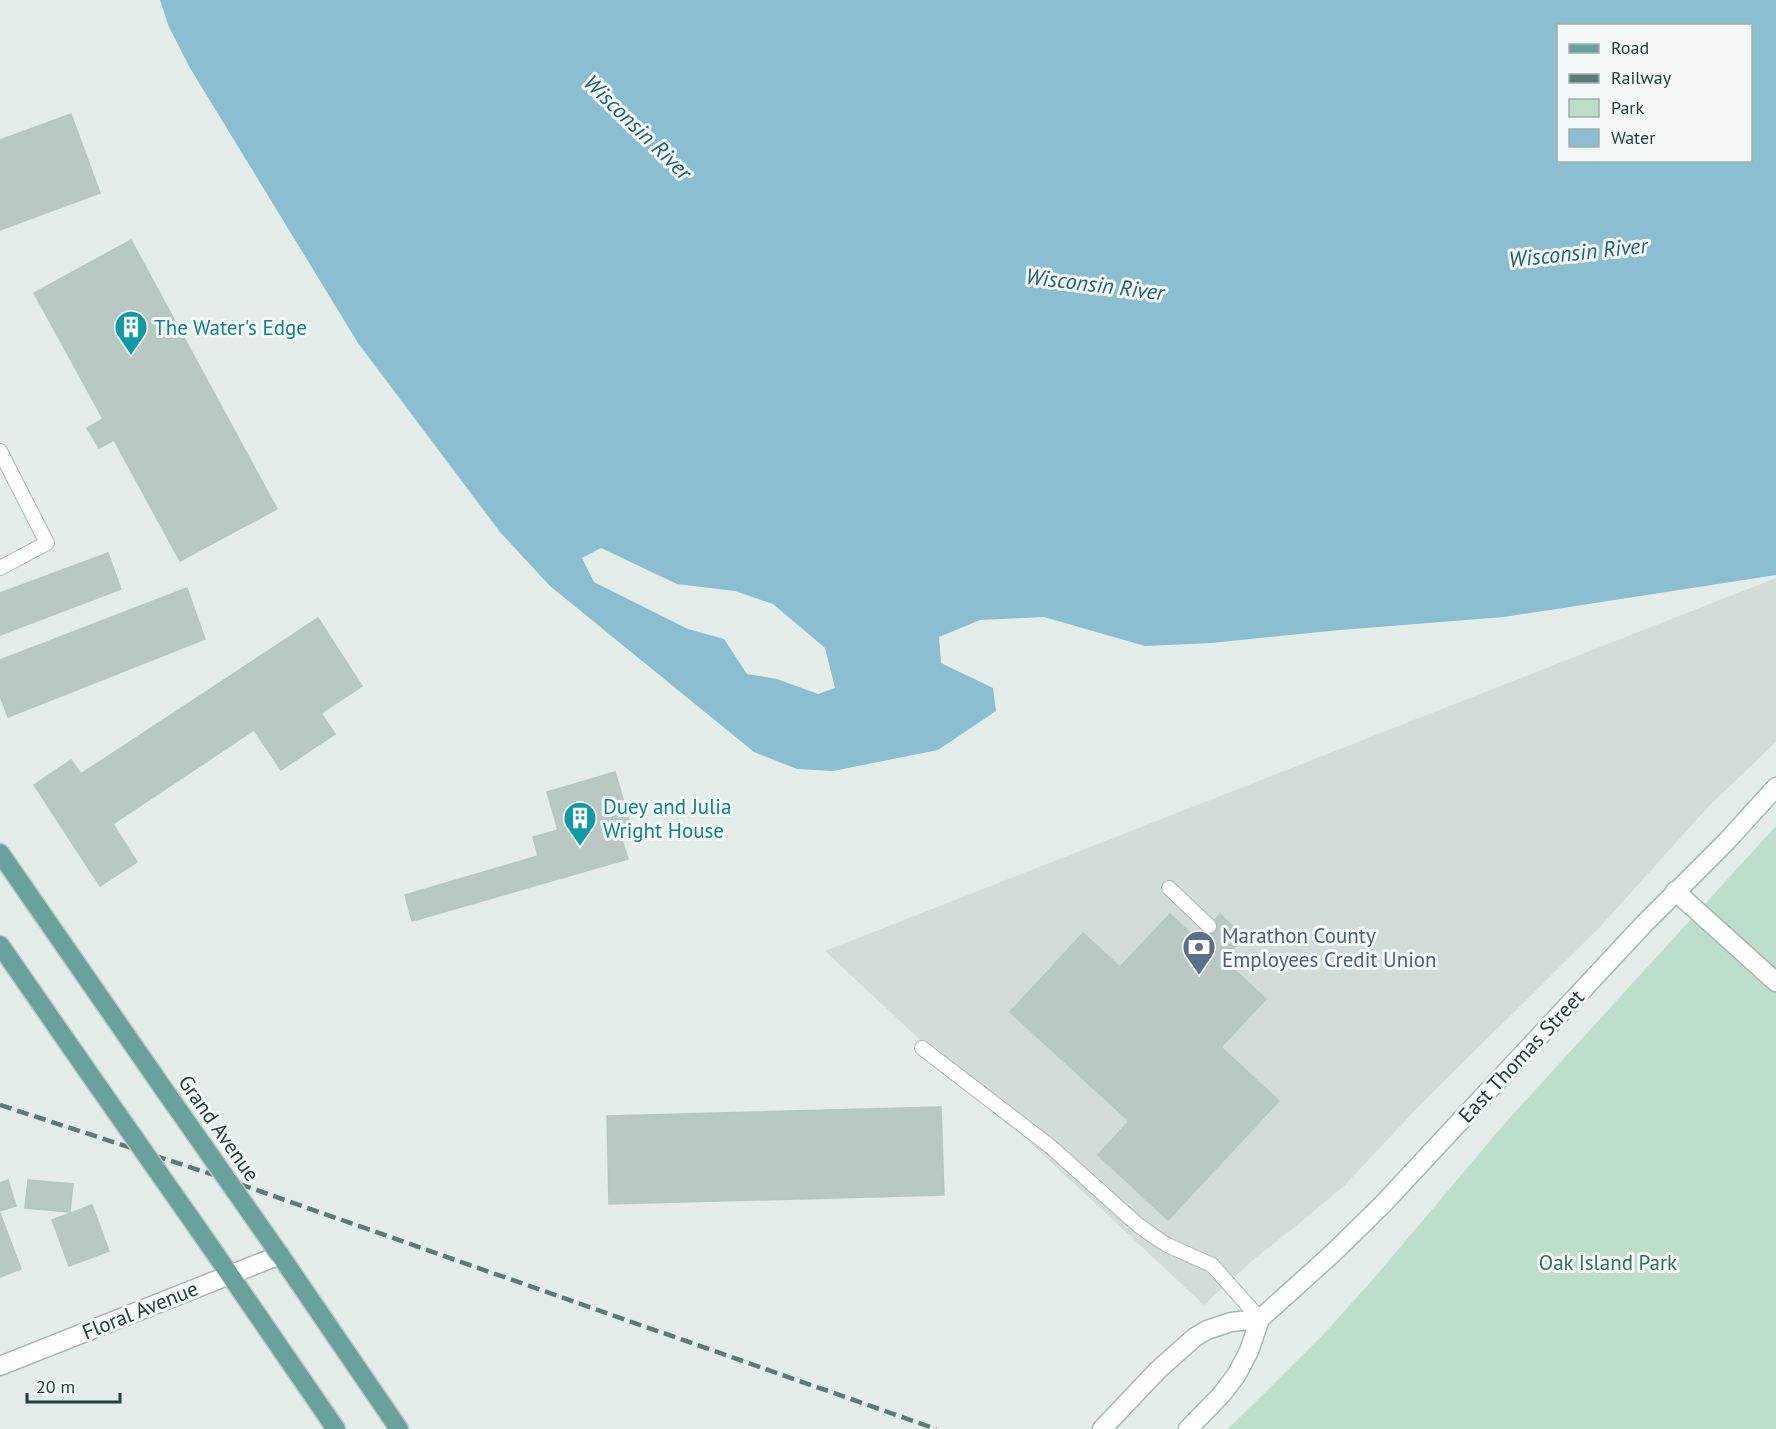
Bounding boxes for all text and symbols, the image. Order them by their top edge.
legend [1557,24,1752,162]
text: Road [1611,36,1649,59]
text: Railway [1611,66,1672,89]
water label: Wisconsin River [578,69,699,187]
text: Park [1611,96,1644,119]
text: Water [1611,126,1655,149]
water label: Wisconsin River [1507,231,1651,273]
water label: Wisconsin River [1024,262,1168,307]
building icon: The Water's Edge [113,309,149,356]
place label: The Water's Edge [154,314,307,341]
place label: Duey and Julia Wright House [603,793,731,844]
building icon: Duey and Julia Wright House [562,800,598,847]
place label: Marathon County Employees Credit Union [1222,922,1437,973]
bank icon: Marathon County Employees Credit Union [1181,929,1217,976]
street label: East Thomas Street [1452,984,1590,1128]
street label: Grand Avenue [172,1070,266,1186]
park label: Oak Island Park [1539,1249,1677,1276]
street label: Floral Avenue [78,1275,202,1345]
scale bar [27,1366,120,1404]
text: 20 m [36,1375,75,1398]

